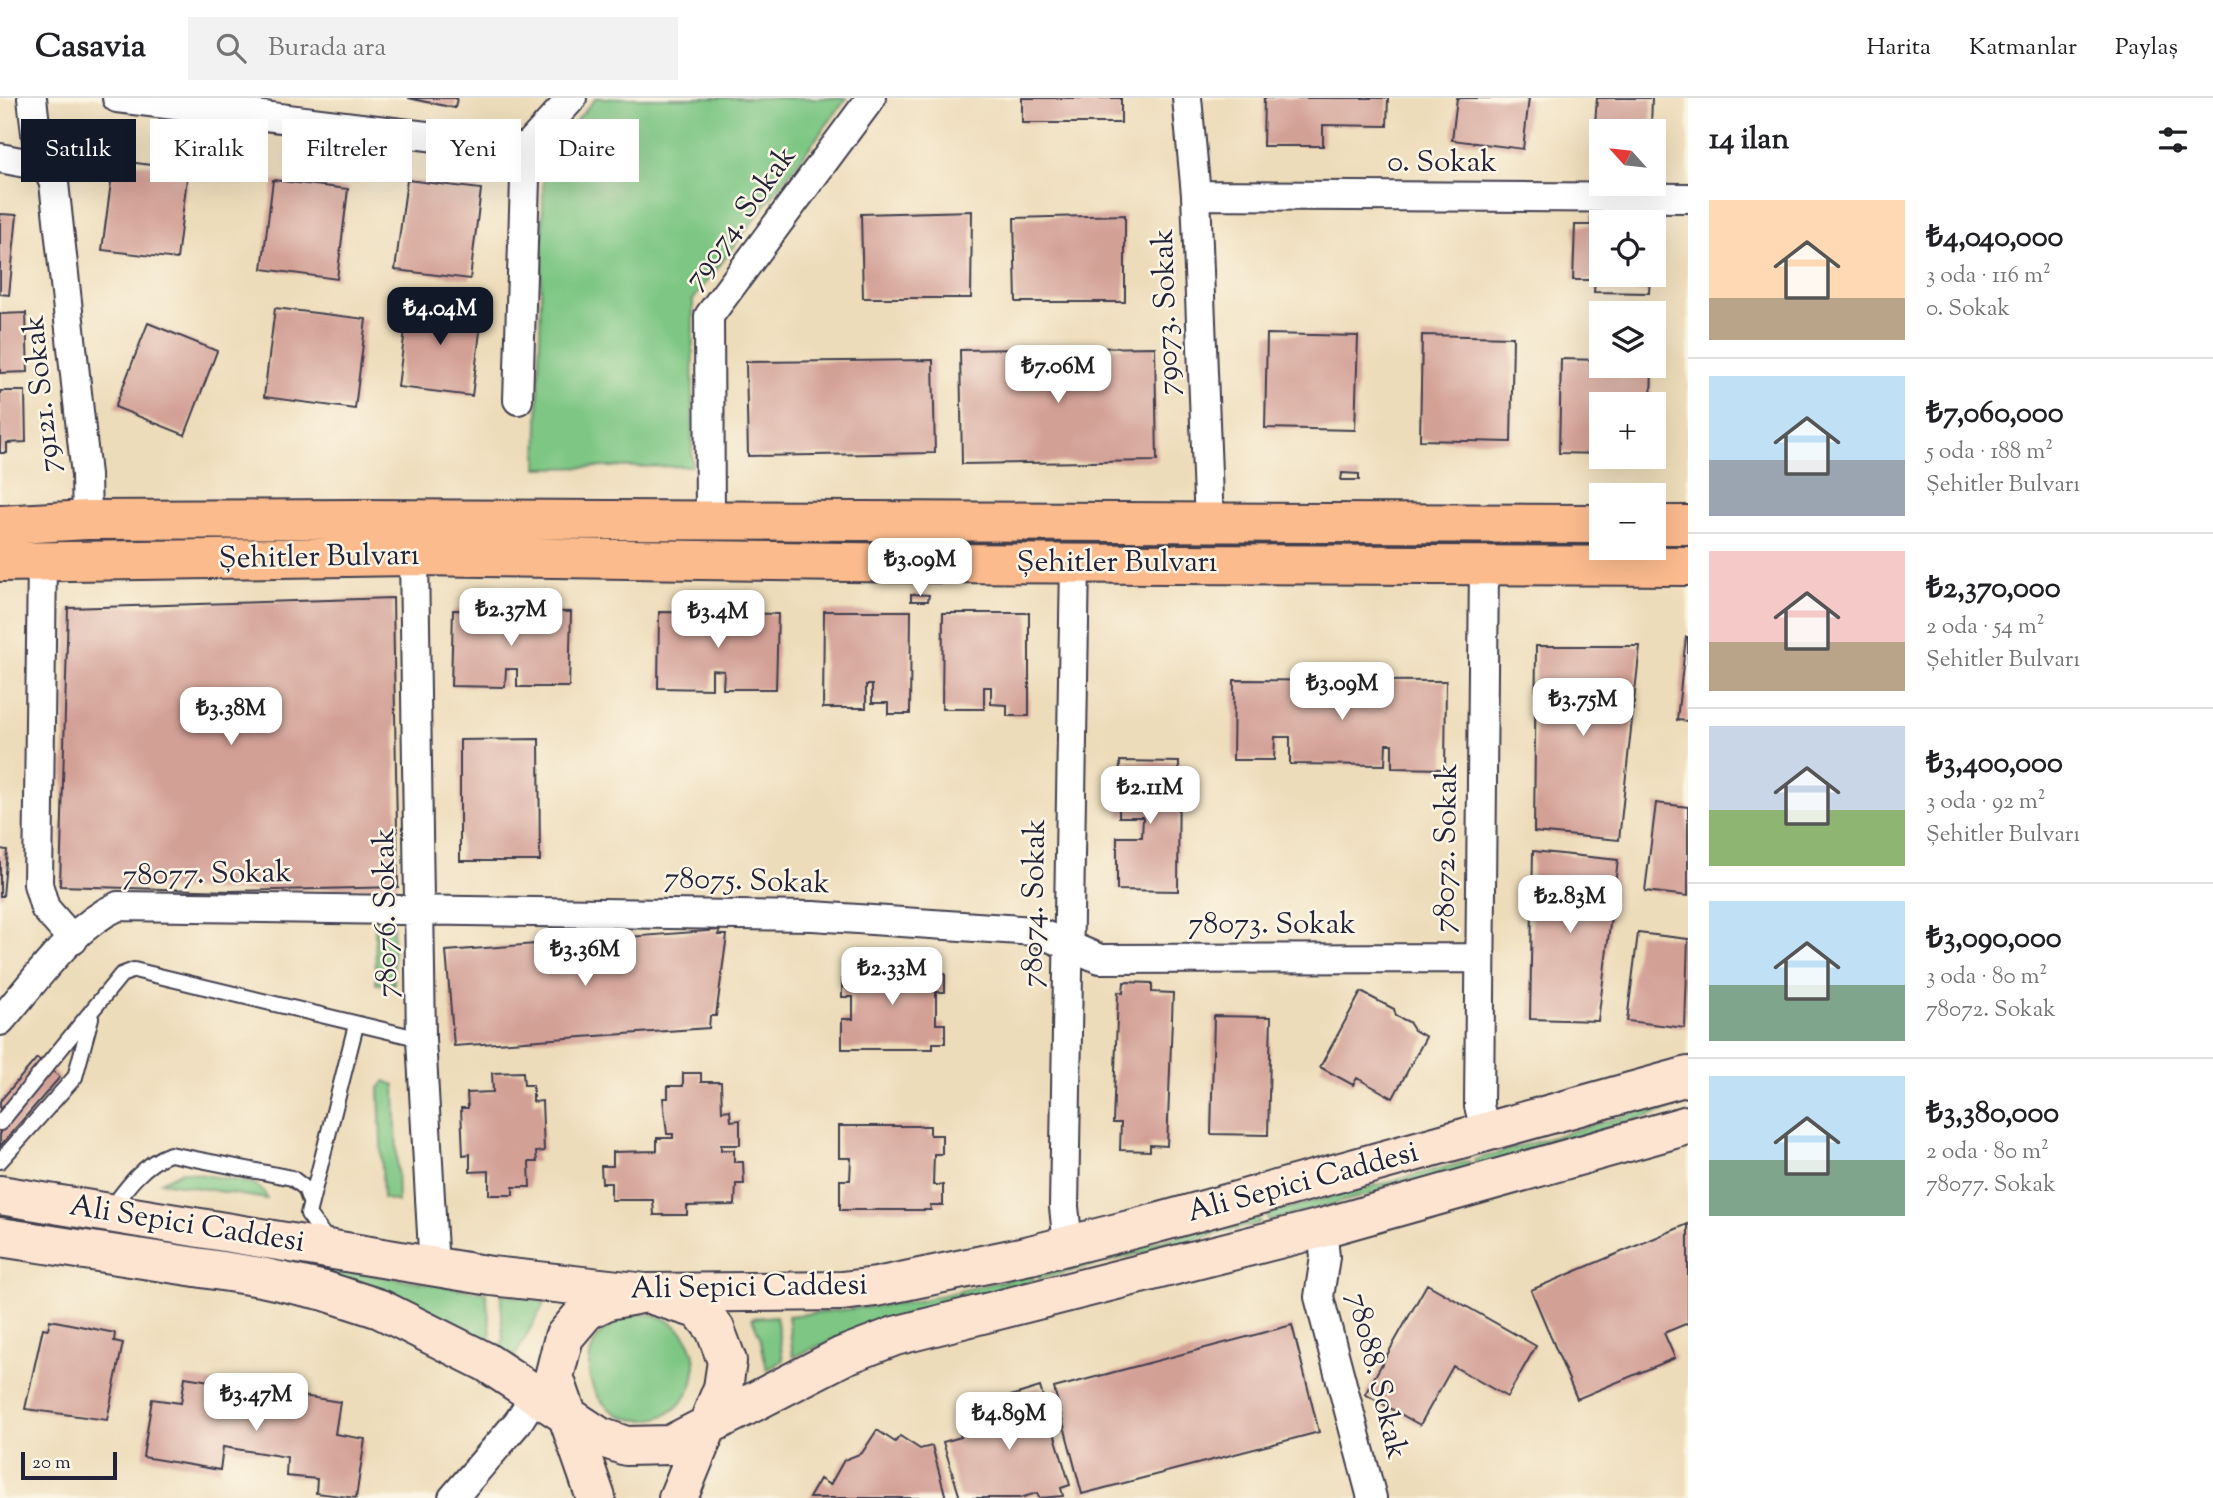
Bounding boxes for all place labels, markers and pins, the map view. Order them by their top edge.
pin: ₺4.04M [383,288,497,347]
pin: ₺7.06M [1001,345,1115,405]
pin: ₺3.09M [863,538,977,598]
pin: ₺2.37M [454,588,568,648]
pin: ₺3.4M [669,590,767,650]
pin: ₺3.09M [1285,662,1399,722]
pin: ₺3.75M [1526,678,1640,738]
pin: ₺3.38M [174,688,288,747]
pin: ₺2.11M [1093,766,1207,826]
pin: ₺2.83M [1513,876,1627,935]
pin: ₺3.36M [528,928,642,988]
pin: ₺2.33M [835,948,949,1007]
pin: ₺3.47M [199,1374,313,1433]
pin: ₺4.89M [952,1392,1066,1452]

